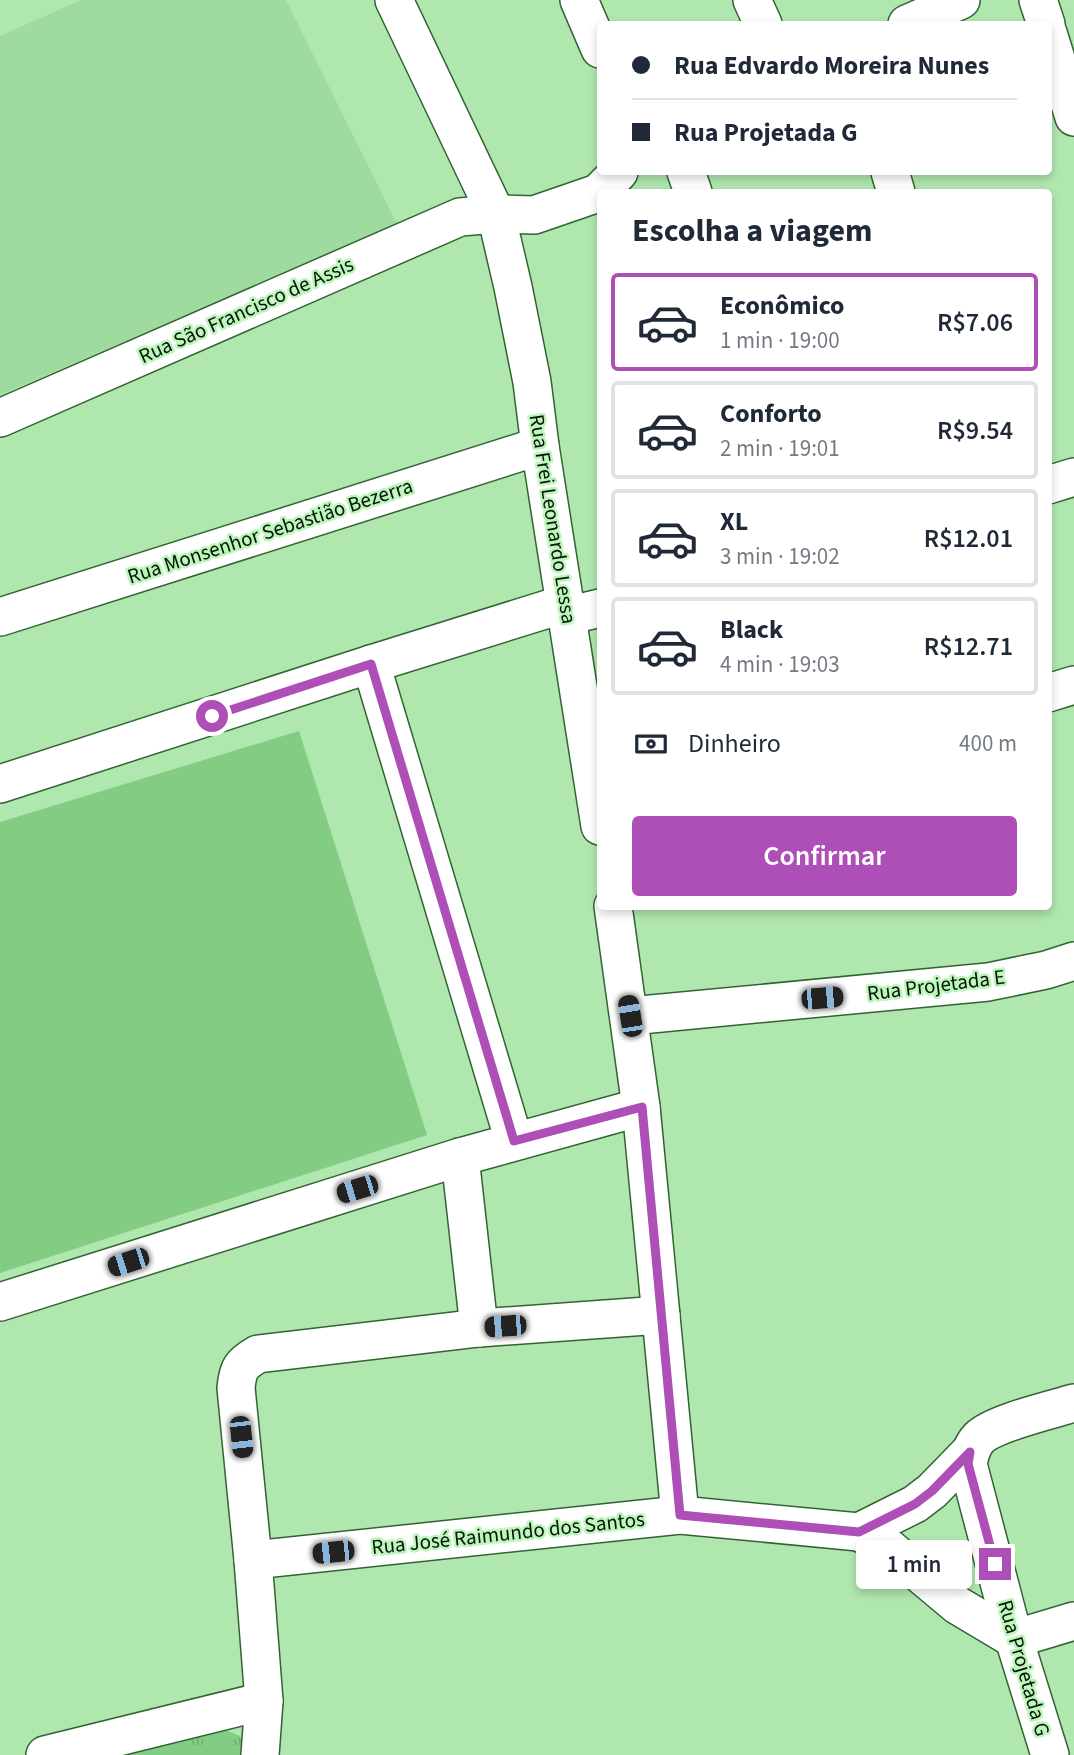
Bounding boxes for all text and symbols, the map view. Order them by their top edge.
text: Rua Edvardo Moreira Nunes [674,47,989,84]
text: Rua Projetada G [674,114,858,151]
text: Escolha a viagem [632,208,872,254]
street label: Rua São Francisco de Assis [134,249,358,371]
text: Econômico [720,287,845,324]
icon: car [636,291,699,354]
text: R$7.06 [937,304,1013,341]
text: 1 min · 19:00 [720,324,840,357]
text: Conforto [720,395,822,432]
icon: car [636,399,699,462]
street label: Rua Frei Leonardo Lessa [522,412,584,626]
text: R$9.54 [937,412,1013,449]
text: 2 min · 19:01 [720,432,840,465]
street label: Rua Monsenhor Sebastião Bezerra [124,471,416,591]
text: XL [720,503,748,540]
icon: car [636,507,699,570]
text: R$12.01 [924,520,1013,557]
text: 3 min · 19:02 [720,540,840,573]
text: Black [720,611,783,648]
icon: car [636,615,699,678]
text: R$12.71 [924,628,1013,665]
text: 4 min · 19:03 [720,648,840,681]
route start [196,700,228,732]
icon: cash [632,725,670,763]
text: Dinheiro [688,725,781,762]
text: 400 m [959,727,1017,760]
button: Confirmar [632,816,1017,896]
street label: Rua Projetada E [865,962,1007,1008]
car [801,986,844,1010]
car [617,994,644,1038]
car [334,1173,381,1205]
car [105,1246,152,1278]
car [484,1314,527,1338]
car [229,1415,254,1459]
street label: Rua José Raimundo dos Santos [370,1504,646,1562]
car [312,1539,355,1565]
callout: 1 min [855,1540,970,1588]
text: 1 min [887,1548,941,1581]
route end [979,1548,1011,1580]
street label: Rua Projetada G [990,1596,1058,1740]

